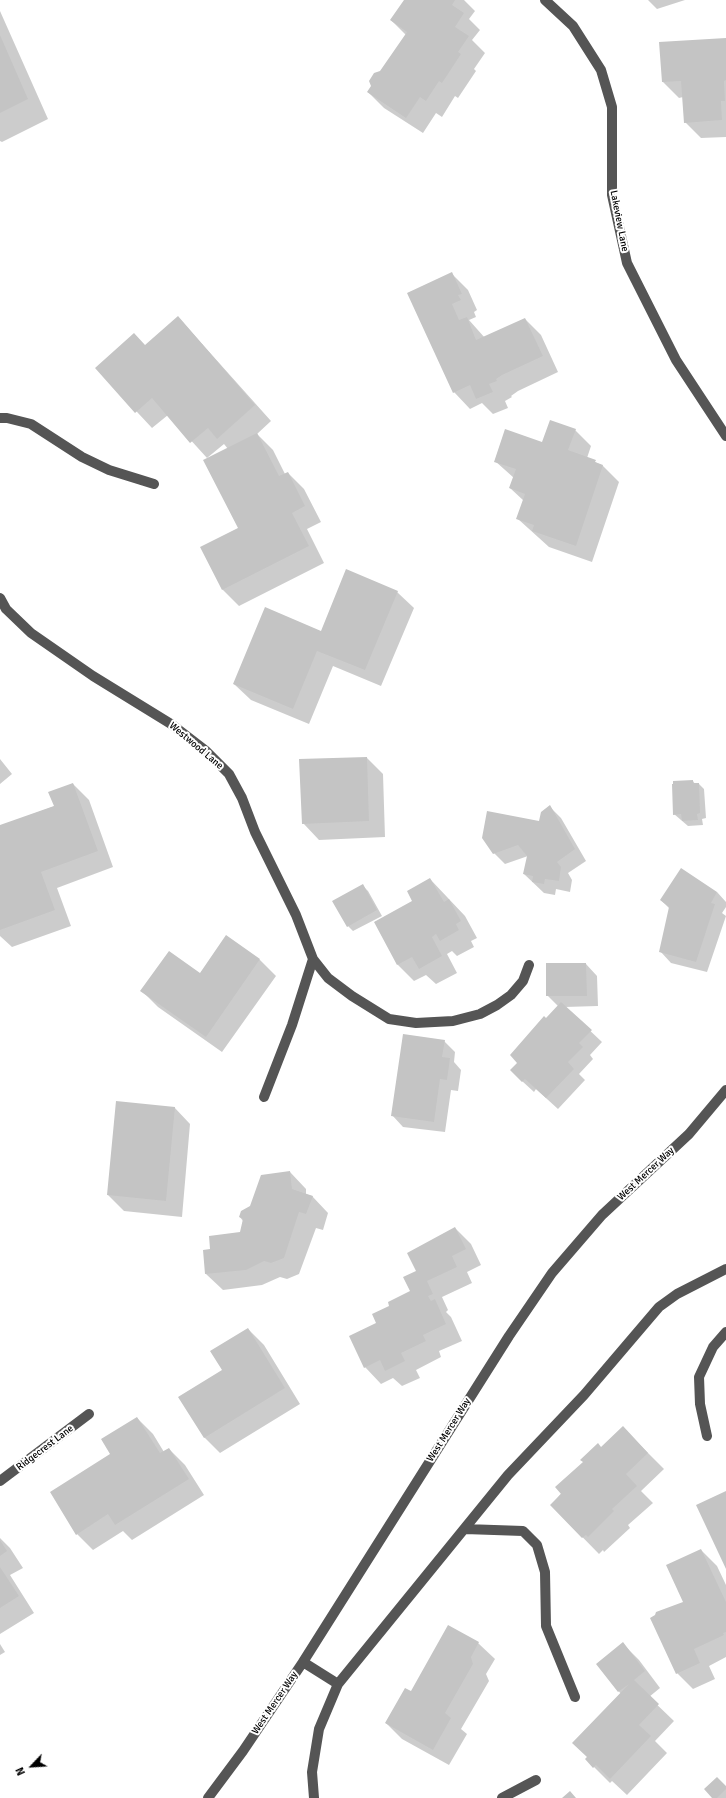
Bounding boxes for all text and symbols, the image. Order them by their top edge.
street label: Lakeview Lane [607,189,631,253]
street label: Westwood Lane [167,720,225,772]
street label: West Mercer Way [615,1145,677,1203]
street label: West Mercer Way [425,1396,473,1464]
street label: Ridgecrest Lane [14,1423,76,1473]
street label: West Mercer Way [250,1669,300,1737]
north arrow [12,1746,52,1786]
text: N [13,1765,28,1777]

